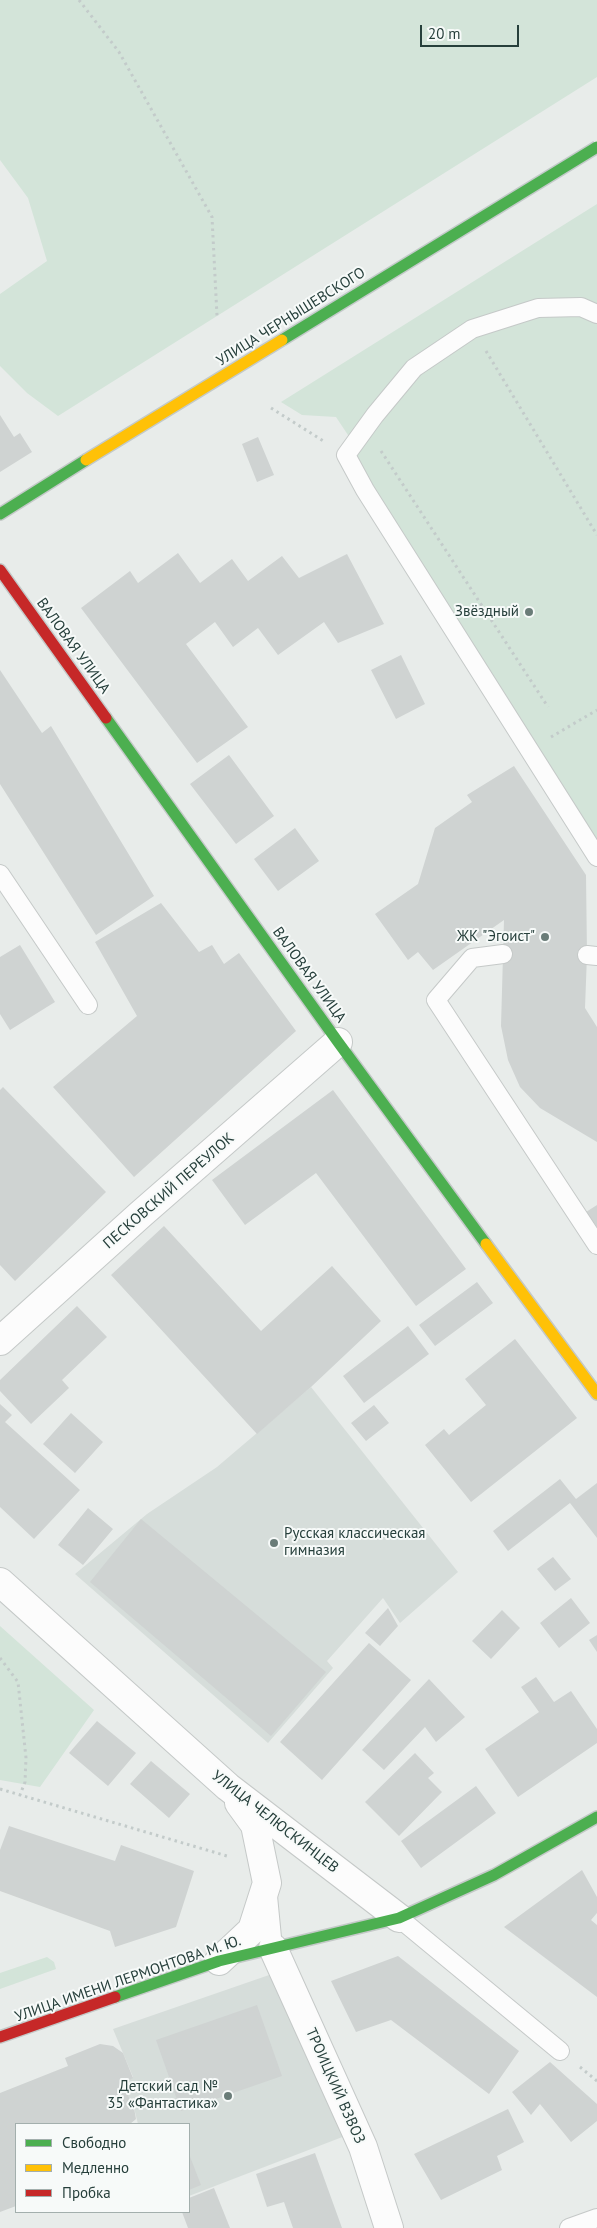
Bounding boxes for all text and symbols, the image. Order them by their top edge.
scale bar [422,15,521,47]
text: 20 m [428,24,461,43]
street label: УЛИЦА ЧЕРНЫШЕВСКОГО [213,264,369,370]
street label: ВАЛОВАЯ УЛИЦА [32,595,114,697]
place label: Звёздный [455,603,519,621]
marker: Звёздный [523,606,535,618]
street label: ВАЛОВАЯ УЛИЦА [268,924,350,1026]
place label: ЖК "Эгоист" [457,928,535,946]
marker: ЖК "Эгоист" [539,931,551,943]
street label: ПЕСКОВСКИЙ ПЕРЕУЛОК [100,1129,238,1253]
place label: Русская классическая гимназия [284,1525,425,1560]
marker: Русская классическая гимназия [268,1537,280,1549]
street label: УЛИЦА ЧЕЛЮСКИНЦЕВ [208,1767,342,1877]
street label: УЛИЦА ИМЕНИ ЛЕРМОНТОВА М. Ю. [13,1932,243,2026]
street label: ТРОИЦКИЙ ВЗВОЗ [301,2025,369,2147]
place label: Детский сад № 35 «Фантастика» [107,2078,218,2113]
marker: Детский сад № 35 «Фантастика» [222,2090,234,2102]
legend [15,2123,190,2213]
text: Свободно [62,2133,126,2152]
text: Медленно [62,2158,129,2177]
text: Пробка [62,2183,111,2202]

